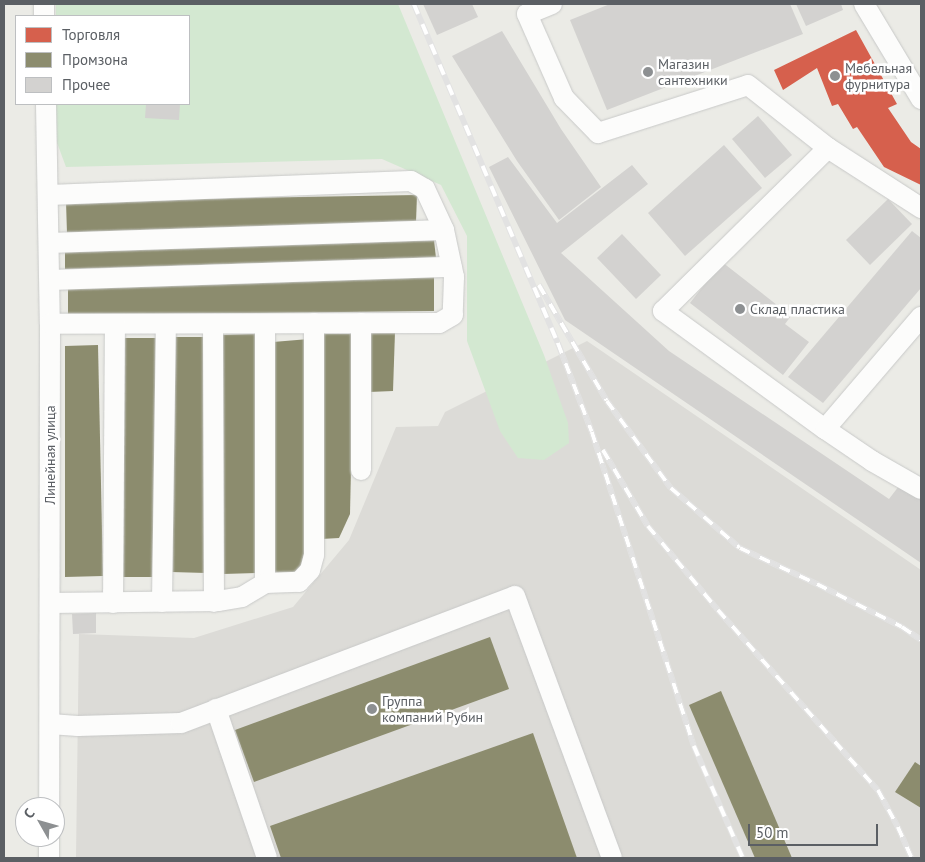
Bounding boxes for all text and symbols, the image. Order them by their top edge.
legend [15,15,190,105]
text: Торговля [62,25,120,44]
text: Промзона [62,50,128,69]
place label: Магазин сантехники [658,56,728,88]
place label: Мебельная фурнитура [845,60,912,92]
marker: Магазин сантехники [642,66,654,78]
marker: Мебельная фурнитура [829,70,841,82]
text: Прочее [62,75,110,94]
place label: Склад пластика [750,301,845,317]
marker: Склад пластика [734,303,746,315]
street label: Линейная улица [42,405,58,505]
place label: Группа компаний Рубин [382,693,483,726]
marker: Группа компаний Рубин [366,703,378,715]
north arrow [15,797,65,847]
text: С [19,805,38,822]
scale bar [750,814,880,846]
text: 50 m [756,823,789,842]

